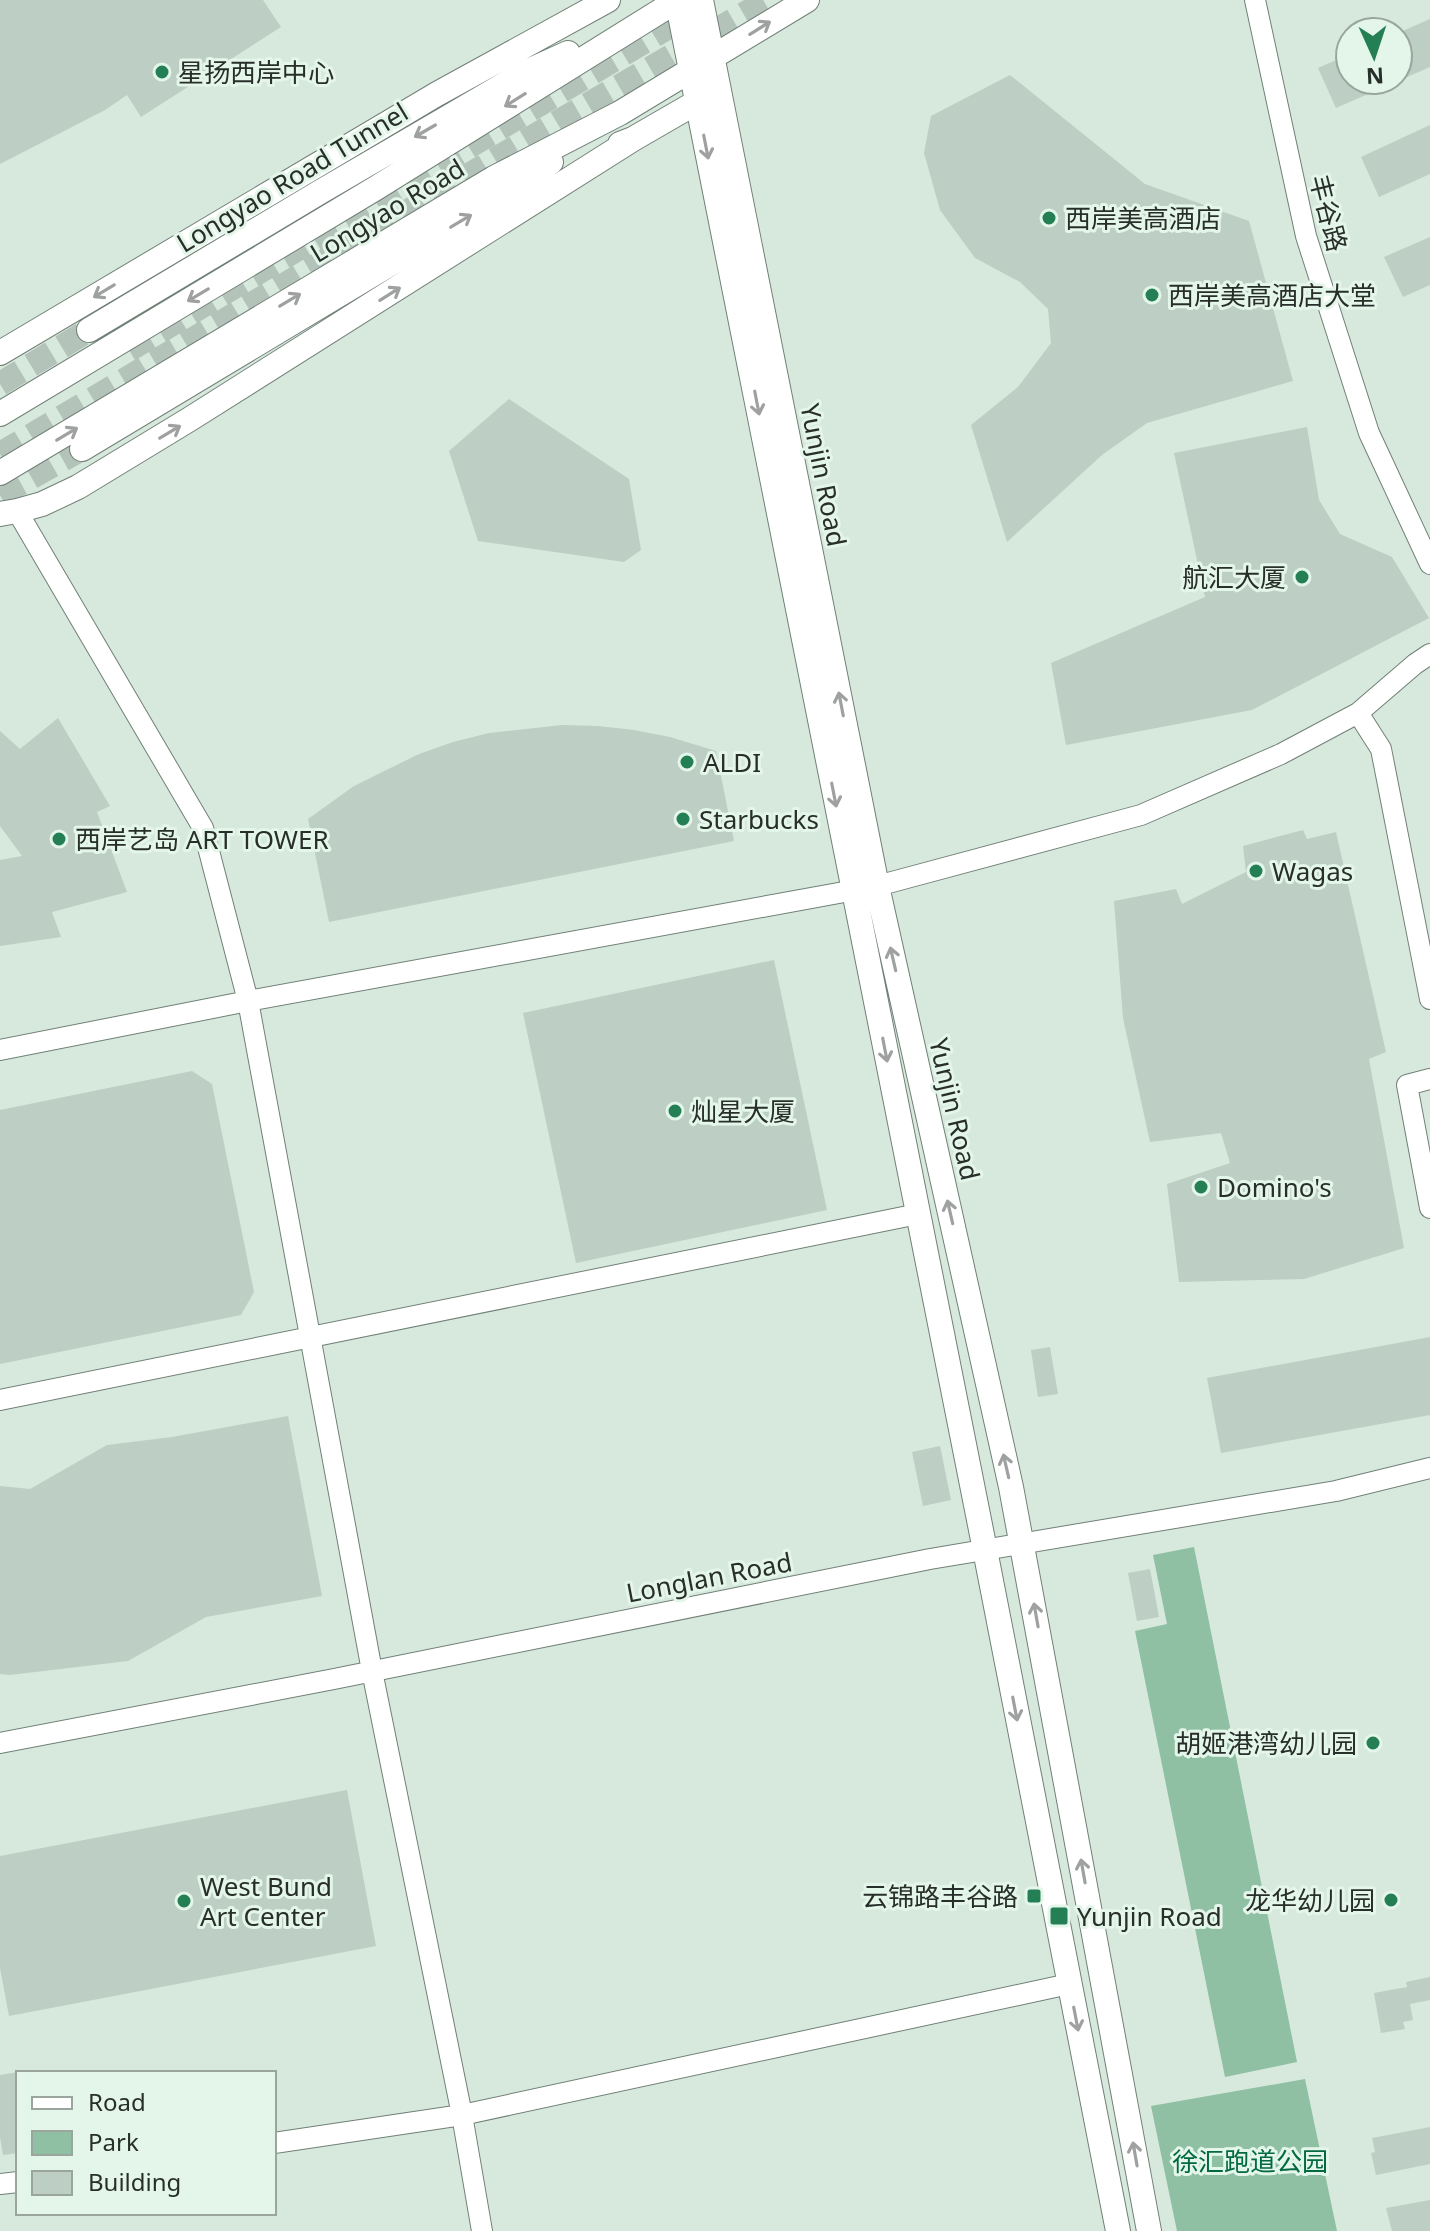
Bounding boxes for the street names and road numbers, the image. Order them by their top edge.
street label: Longyao Road Tunnel [171,96,413,258]
street label: Longyao Road [304,152,470,268]
street label: 丰谷路 [1302,171,1356,255]
street label: Yunjin Road [793,400,855,550]
street label: Yunjin Road [921,1034,989,1184]
street label: Longlan Road [623,1543,795,1611]

